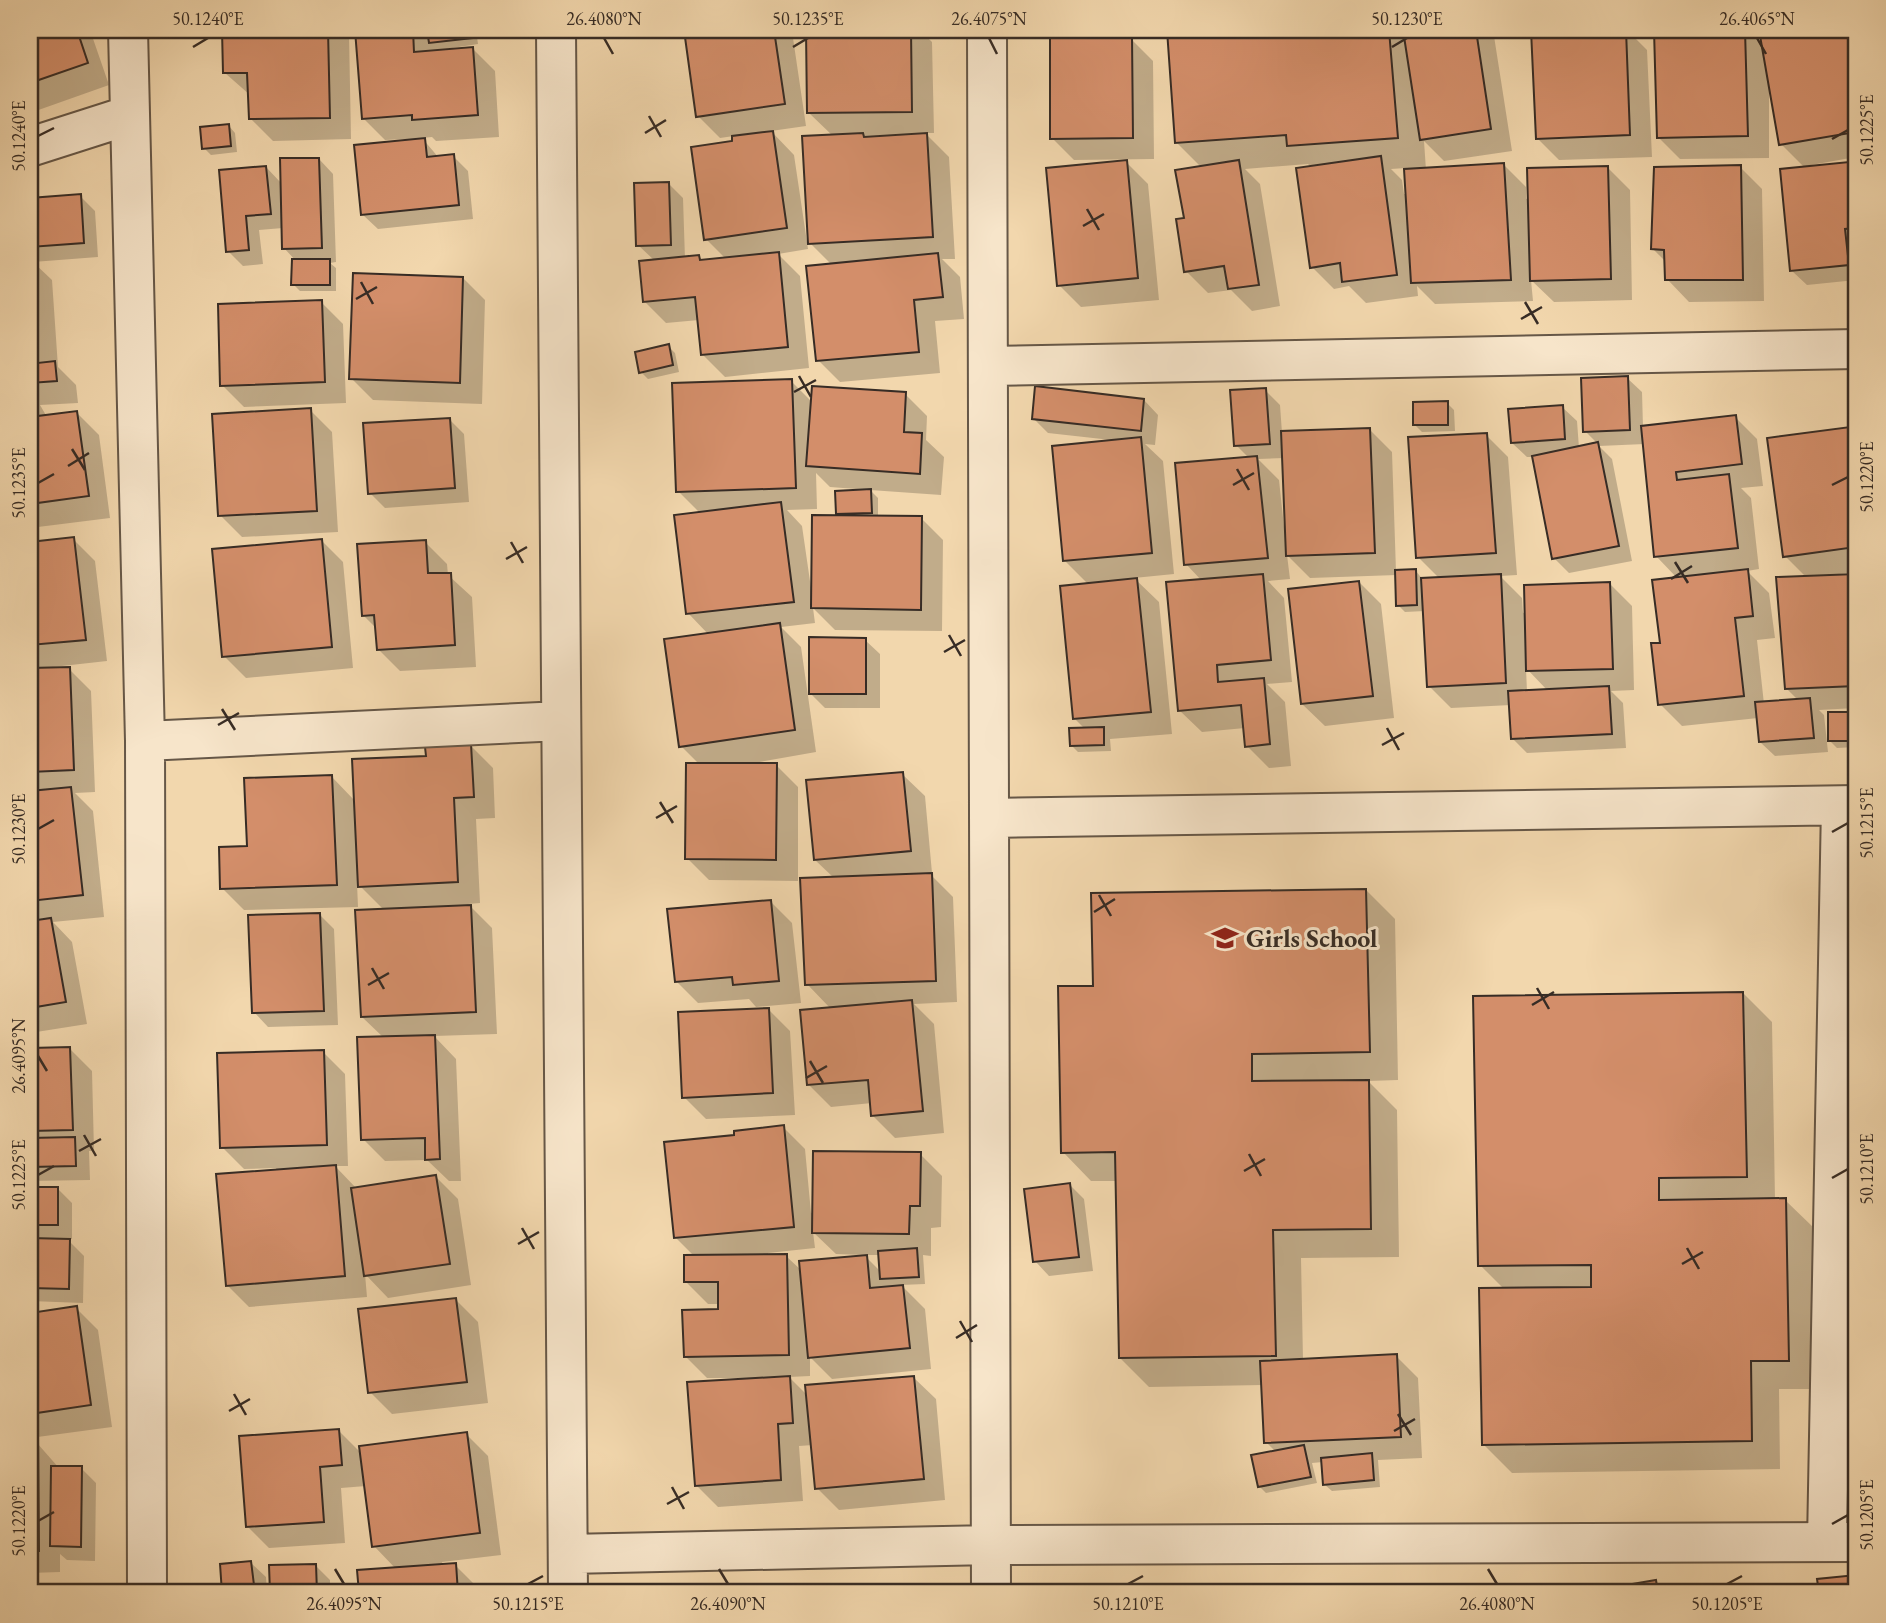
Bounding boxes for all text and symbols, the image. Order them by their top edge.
text: 50.1240°E [172,7,244,30]
text: 26.4080°N [566,7,642,30]
text: 50.1235°E [772,7,844,30]
text: 26.4075°N [951,7,1027,30]
text: 50.1230°E [1371,7,1443,30]
text: 26.4065°N [1719,7,1795,30]
text: 50.1225°E [1855,94,1878,166]
text: 50.1240°E [7,100,30,172]
text: 50.1220°E [1855,441,1878,513]
text: 50.1235°E [7,447,30,519]
text: 50.1215°E [1855,787,1878,859]
text: 50.1230°E [7,793,30,865]
place label: Girls School [1246,921,1377,955]
school or university icon: Girls School [1210,923,1240,953]
text: 26.4095°N [7,1018,30,1094]
text: 50.1210°E [1855,1133,1878,1205]
text: 50.1225°E [7,1139,30,1211]
text: 50.1205°E [1855,1479,1878,1551]
text: 50.1220°E [7,1485,30,1557]
text: 26.4095°N [306,1592,382,1615]
text: 50.1215°E [492,1592,564,1615]
text: 26.4090°N [690,1592,766,1615]
text: 50.1210°E [1092,1592,1164,1615]
text: 26.4080°N [1459,1592,1535,1615]
text: 50.1205°E [1691,1592,1763,1615]

